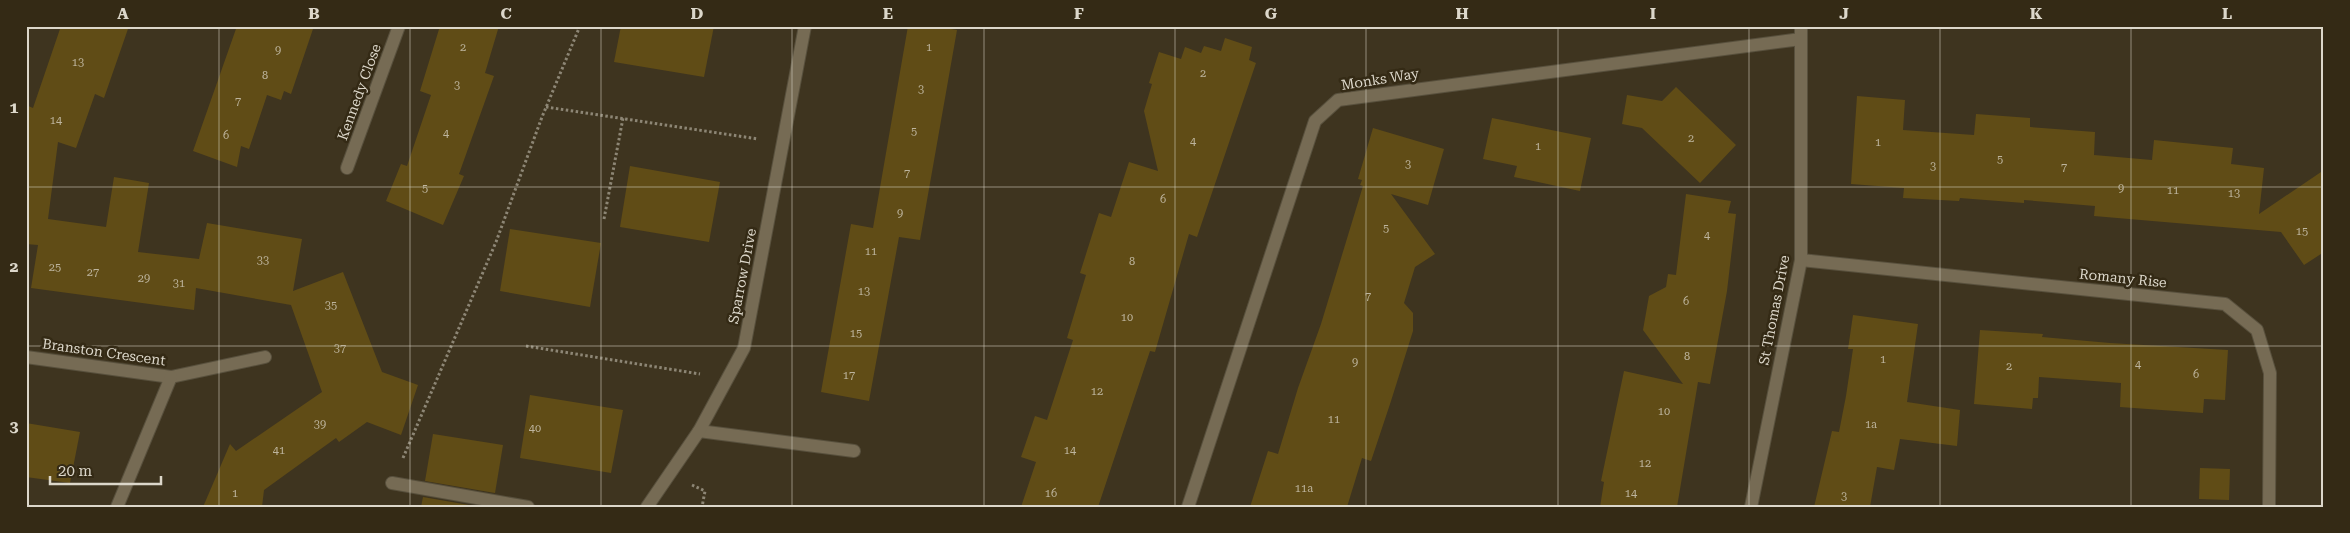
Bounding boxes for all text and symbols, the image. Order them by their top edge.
text: A [117,4,129,23]
text: B [308,4,320,23]
text: C [500,4,512,23]
text: D [691,4,704,23]
text: E [883,4,893,23]
text: F [1074,4,1084,23]
text: G [1265,4,1278,23]
text: H [1455,4,1469,23]
text: I [1650,4,1656,23]
text: J [1839,4,1849,23]
text: K [2030,4,2043,23]
text: L [2222,4,2232,23]
street label: Kennedy Close [334,41,384,142]
house number: 2 [460,41,466,54]
house number: 1 [926,41,932,54]
house number: 9 [275,44,281,57]
house number: 13 [72,56,84,69]
street label: Monks Way [1340,65,1421,93]
house number: 2 [1200,67,1206,80]
house number: 8 [262,69,268,82]
house number: 3 [454,79,460,92]
house number: 3 [918,83,924,96]
house number: 7 [235,95,241,108]
text: 1 [10,98,19,117]
house number: 14 [50,114,63,127]
house number: 5 [911,125,917,138]
house number: 4 [443,127,450,140]
house number: 6 [223,129,229,142]
house number: 2 [1688,132,1694,145]
house number: 4 [1190,135,1197,148]
house number: 1 [1875,136,1881,149]
house number: 1 [1535,140,1541,153]
house number: 5 [1997,153,2003,166]
house number: 3 [1405,158,1411,171]
house number: 3 [1930,160,1936,173]
house number: 7 [2061,161,2067,174]
house number: 7 [904,167,910,180]
house number: 5 [422,182,428,195]
house number: 9 [2118,182,2124,195]
house number: 11 [2167,184,2179,197]
house number: 13 [2228,187,2240,200]
house number: 6 [1160,193,1166,206]
house number: 9 [897,207,903,220]
house number: 5 [1383,222,1389,235]
house number: 15 [2296,225,2308,238]
street label: Sparrow Drive [725,227,759,325]
house number: 4 [1704,229,1711,242]
house number: 11 [865,245,877,258]
street label: St Thomas Drive [1756,253,1793,366]
house number: 33 [257,254,269,267]
house number: 8 [1129,255,1135,268]
text: 2 [10,257,19,276]
house number: 25 [49,261,61,274]
street label: Romany Rise [2079,265,2168,291]
house number: 27 [87,266,99,279]
house number: 29 [138,272,150,285]
house number: 31 [173,277,185,290]
house number: 13 [858,285,870,298]
house number: 7 [1365,290,1371,303]
house number: 6 [1683,295,1689,308]
house number: 35 [325,299,337,312]
house number: 10 [1121,311,1133,324]
house number: 15 [850,327,862,340]
street label: Branston Crescent [41,335,167,369]
house number: 37 [334,342,346,355]
house number: 8 [1684,350,1690,363]
house number: 1 [1880,353,1886,366]
house number: 9 [1352,356,1358,369]
house number: 4 [2135,358,2142,371]
house number: 2 [2006,360,2012,373]
house number: 6 [2193,368,2199,381]
house number: 17 [843,369,855,382]
house number: 12 [1091,385,1103,398]
house number: 10 [1658,405,1670,418]
house number: 11 [1328,413,1340,426]
text: 3 [10,417,19,436]
house number: 39 [314,418,326,431]
house number: 1a [1865,418,1877,431]
house number: 40 [529,422,541,435]
house number: 41 [273,444,285,457]
house number: 14 [1064,444,1077,457]
scale bar [50,453,161,485]
house number: 12 [1639,457,1651,470]
text: 20 m [58,462,93,480]
house number: 11a [1295,482,1313,495]
house number: 1 [232,487,238,500]
house number: 16 [1045,487,1057,500]
house number: 14 [1625,487,1638,500]
house number: 3 [1841,490,1847,503]

